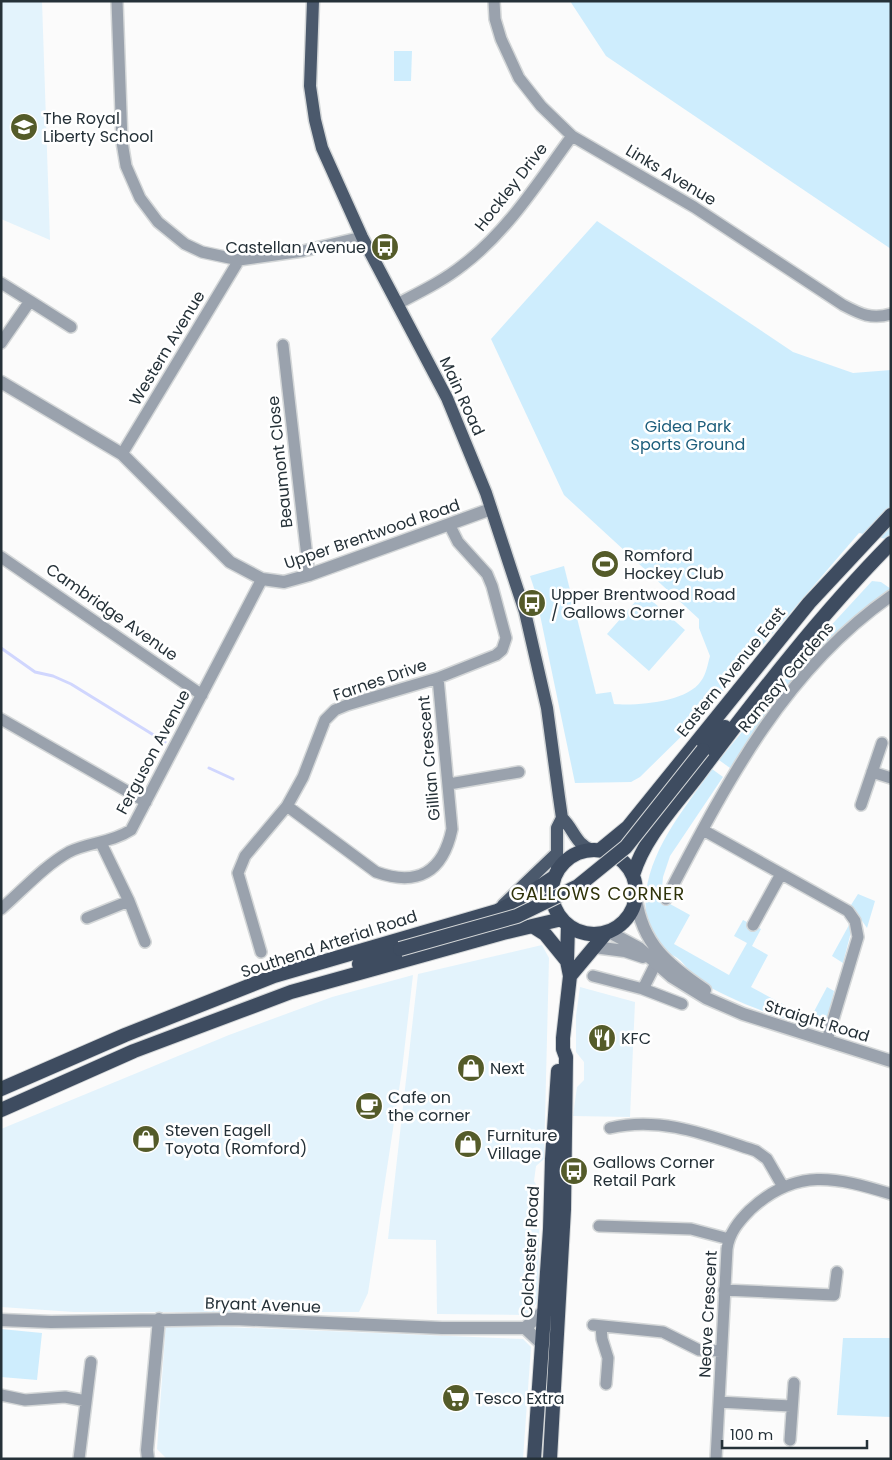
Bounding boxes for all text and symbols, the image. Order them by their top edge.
place label: The Royal Liberty School [43,107,153,148]
school or university icon: The Royal Liberty School [9,112,39,142]
street label: Hockley Drive [469,138,553,236]
street label: Links Avenue [621,139,721,211]
bus stop icon: Castellan Avenue [370,232,400,262]
place label: Castellan Avenue [225,236,366,259]
street label: Western Avenue [124,286,210,410]
street label: Main Road [434,353,490,439]
street label: Beaumont Close [262,395,298,529]
park label: Gidea Park Sports Ground [631,415,745,456]
street label: Upper Brentwood Road [281,493,463,575]
place label: Romford Hockey Club [624,544,724,585]
sports icon: Romford Hockey Club [590,549,620,579]
street label: Cambridge Avenue [41,558,183,666]
place label: Upper Brentwood Road / Gallows Corner [551,583,736,624]
bus stop icon: Upper Brentwood Road / Gallows Corner [517,588,547,618]
street label: Eastern Avenue East [671,602,791,742]
street label: Ramsay Gardens [733,617,839,737]
street label: Farnes Drive [330,653,430,707]
street label: Ferguson Avenue [110,686,196,818]
street label: Gillian Crescent [412,694,446,822]
district label: GALLOWS CORNER [511,881,685,906]
street label: Southend Arterial Road [238,905,420,983]
street label: Straight Road [762,994,872,1048]
restaurant icon: KFC [587,1023,617,1053]
place label: KFC [621,1027,651,1050]
shop icon: Next [456,1053,486,1083]
place label: Next [490,1057,525,1080]
place label: Cafe on the corner [388,1086,470,1127]
cafe icon: Cafe on the corner [354,1091,384,1121]
place label: Steven Eagell Toyota (Romford) [165,1119,307,1160]
shop icon: Steven Eagell Toyota (Romford) [131,1124,161,1154]
place label: Furniture Village [487,1124,557,1165]
shop icon: Furniture Village [453,1129,483,1159]
place label: Gallows Corner Retail Park [593,1151,715,1192]
bus stop icon: Gallows Corner Retail Park [559,1156,589,1186]
street label: Colchester Road [515,1185,545,1319]
street label: Neave Crescent [693,1250,723,1378]
street label: Bryant Avenue [205,1291,321,1319]
supermarket icon: Tesco Extra [441,1383,471,1413]
place label: Tesco Extra [475,1387,565,1410]
scale bar [722,1418,867,1450]
text: 100 m [730,1424,773,1445]

